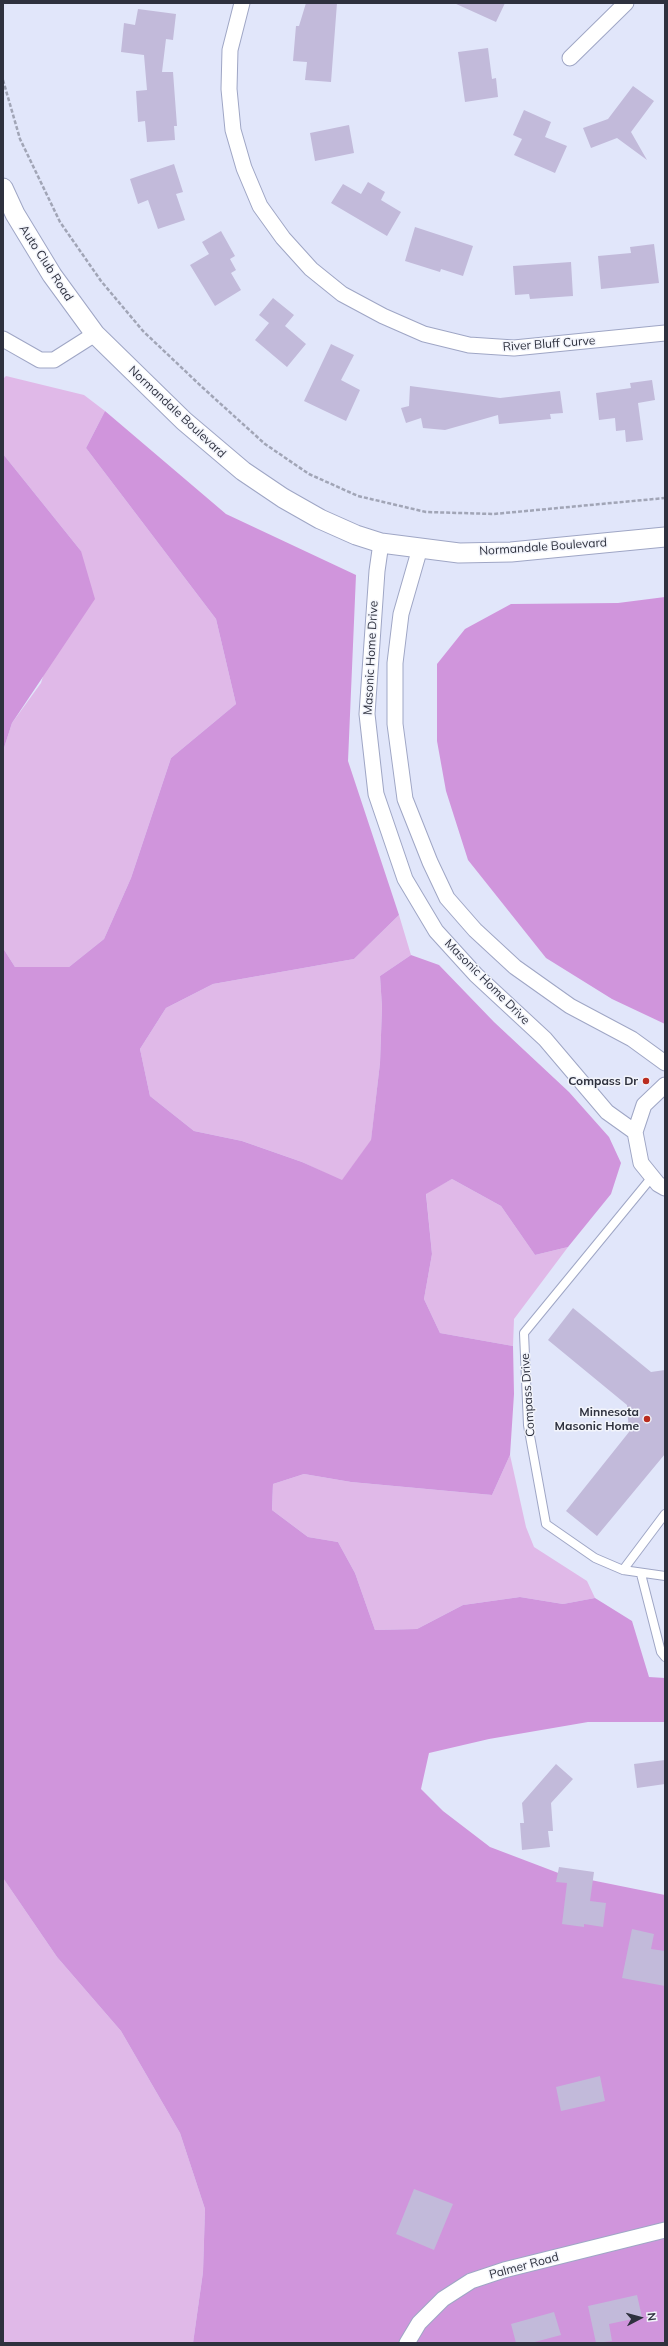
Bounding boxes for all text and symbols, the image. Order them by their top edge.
street label: Auto Club Road [16,222,76,304]
street label: River Bluff Curve [502,334,596,354]
street label: Normandale Boulevard [125,363,229,461]
street label: Normandale Boulevard [479,535,607,559]
street label: Masonic Home Drive [361,600,381,716]
street label: Masonic Home Drive [441,936,533,1028]
place label: Compass Dr [568,1074,638,1088]
marker: Compass Dr [641,1076,651,1086]
street label: Compass Drive [518,1353,538,1437]
place label: Minnesota Masonic Home [555,1405,639,1433]
marker: Minnesota Masonic Home [642,1414,652,1424]
street label: Palmer Road [488,2250,560,2282]
north arrow [620,2298,660,2338]
text: N [645,2312,659,2322]

